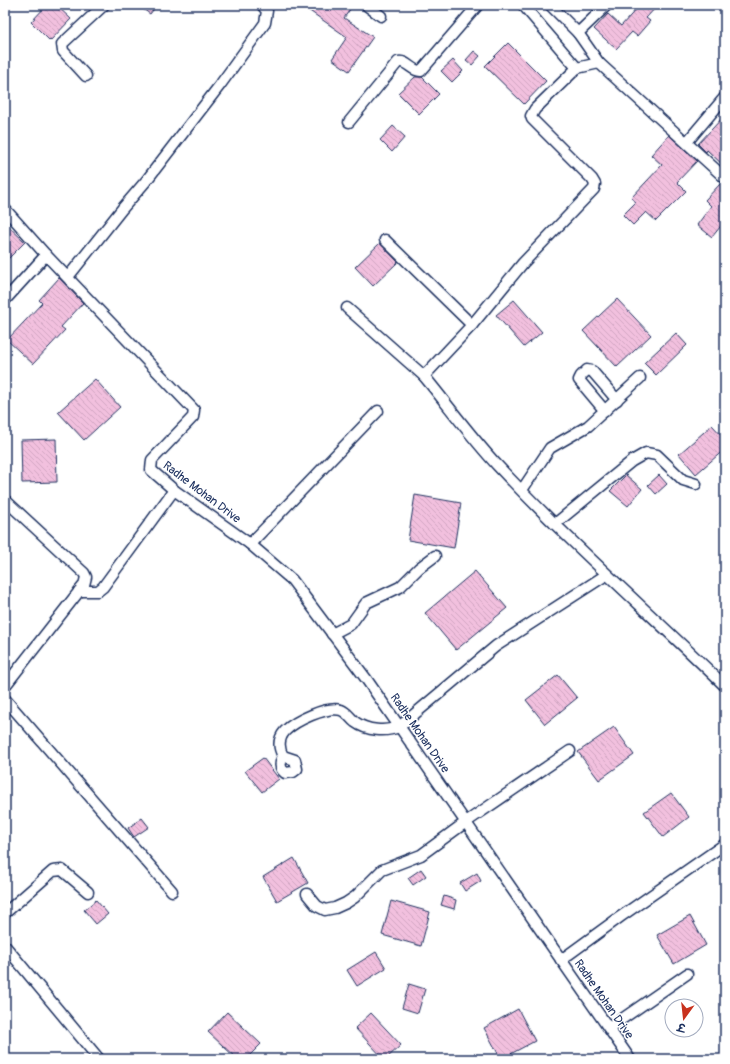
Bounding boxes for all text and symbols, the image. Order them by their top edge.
street label: Radhe Mohan Drive [160,458,244,527]
street label: Radhe Mohan Drive [387,691,453,776]
street label: Radhe Mohan Drive [571,957,637,1042]
north arrow [664,998,704,1038]
text: उ [675,1020,688,1035]

